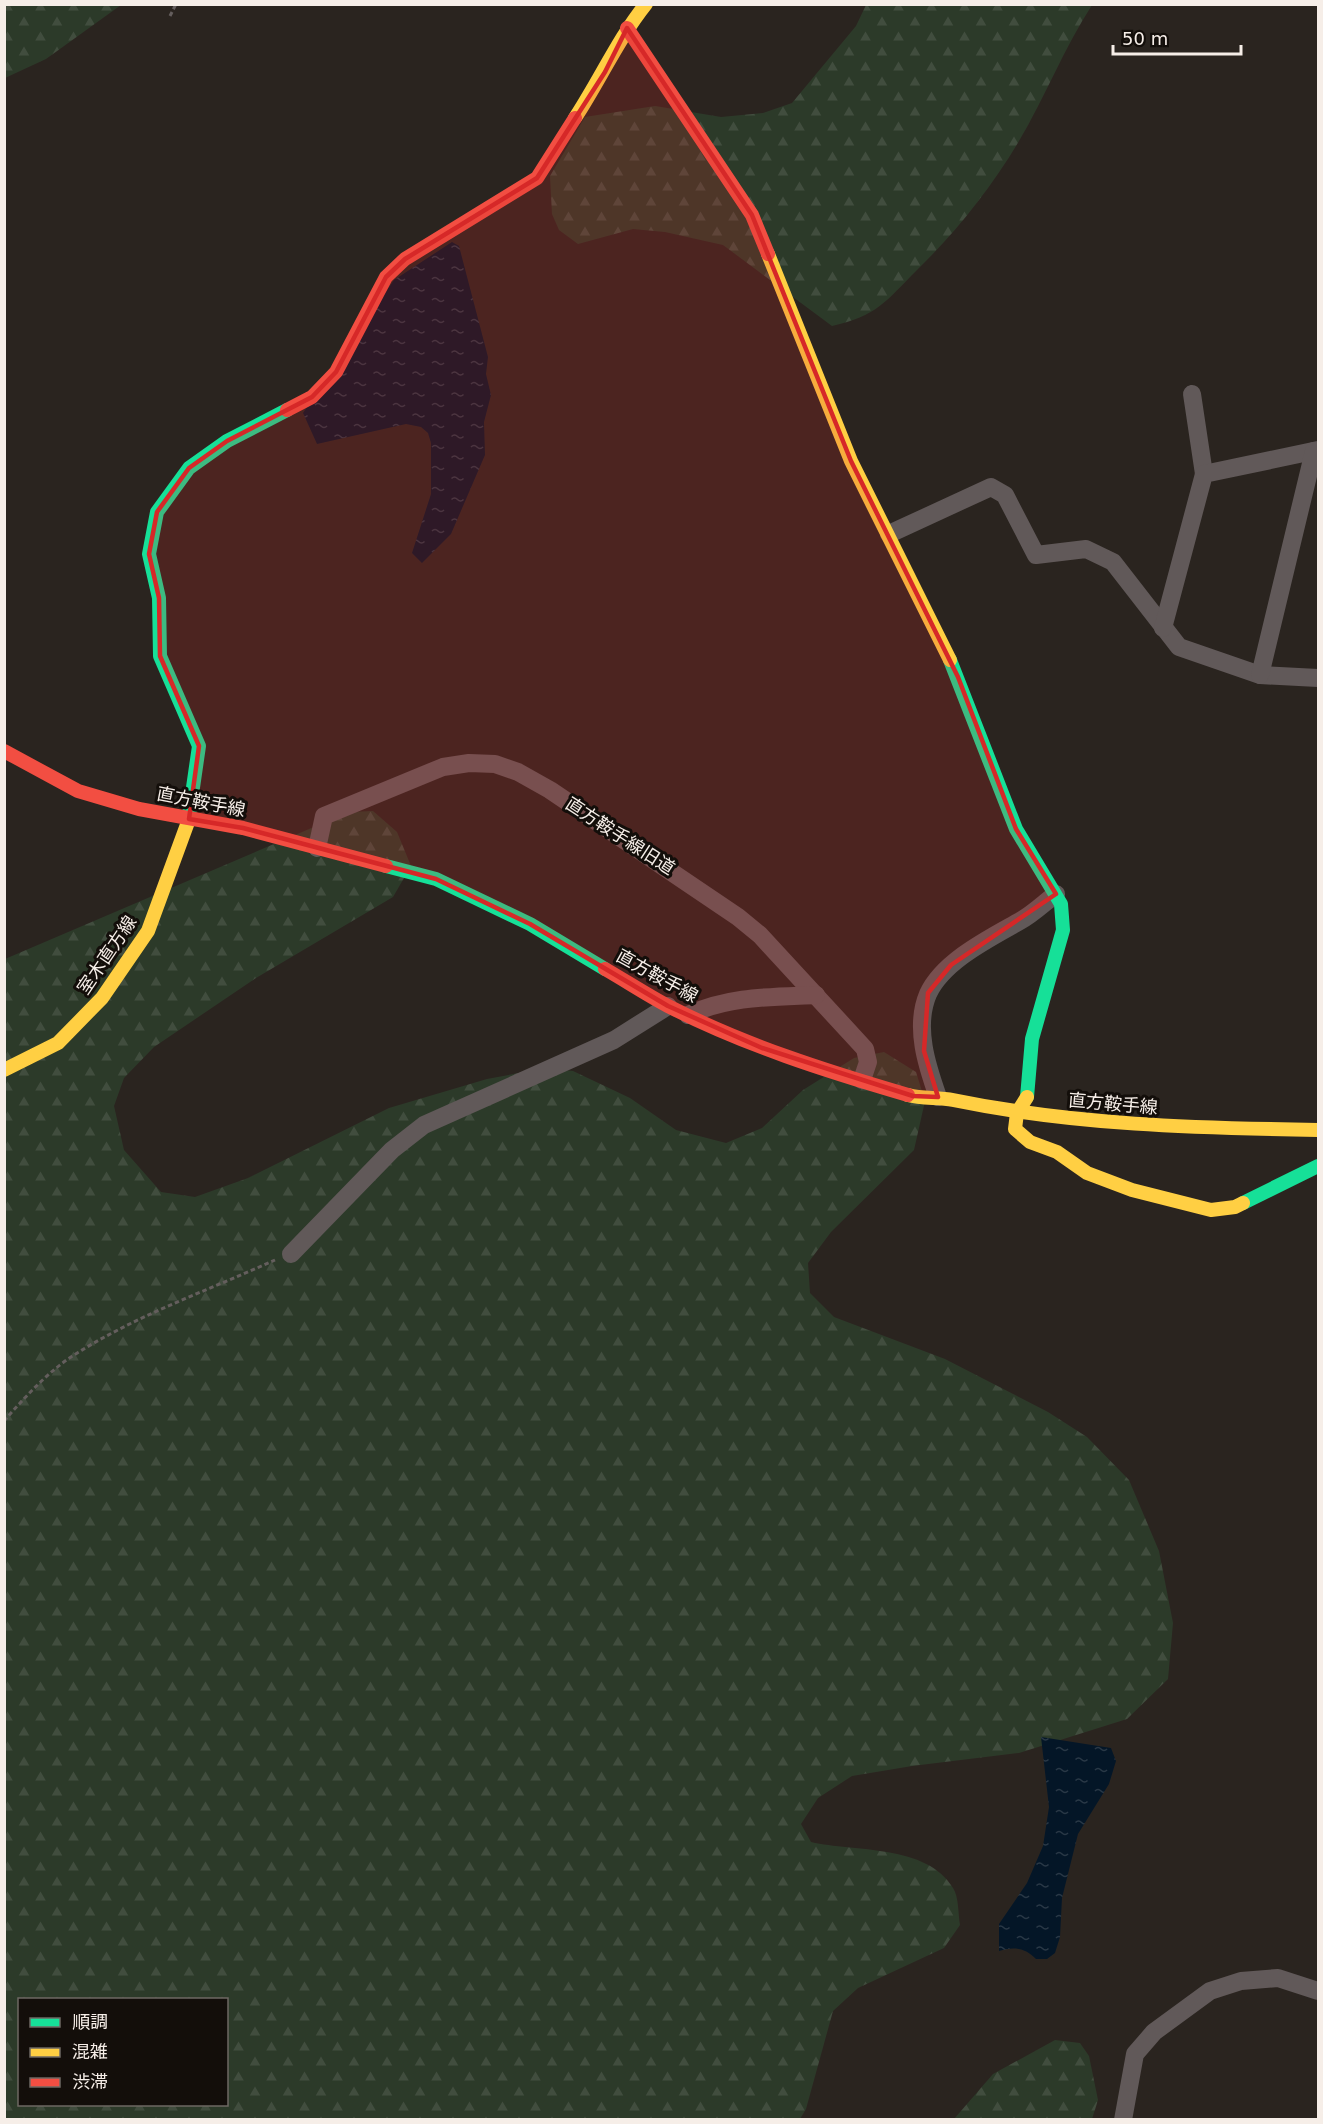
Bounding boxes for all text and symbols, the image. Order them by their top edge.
scale bar [1113,18,1240,56]
text: 50 m [1122,28,1168,49]
street label: 直方鞍手線 [155,783,247,820]
street label: 直方鞍手線旧道 [562,792,679,879]
street label: 室木直方線 [73,912,140,998]
street label: 直方鞍手線 [613,945,702,1007]
street label: 直方鞍手線 [1067,1089,1159,1118]
legend [18,1998,228,2106]
text: 順調 [72,2011,108,2032]
text: 混雑 [72,2041,108,2062]
text: 渋滞 [72,2071,108,2092]

